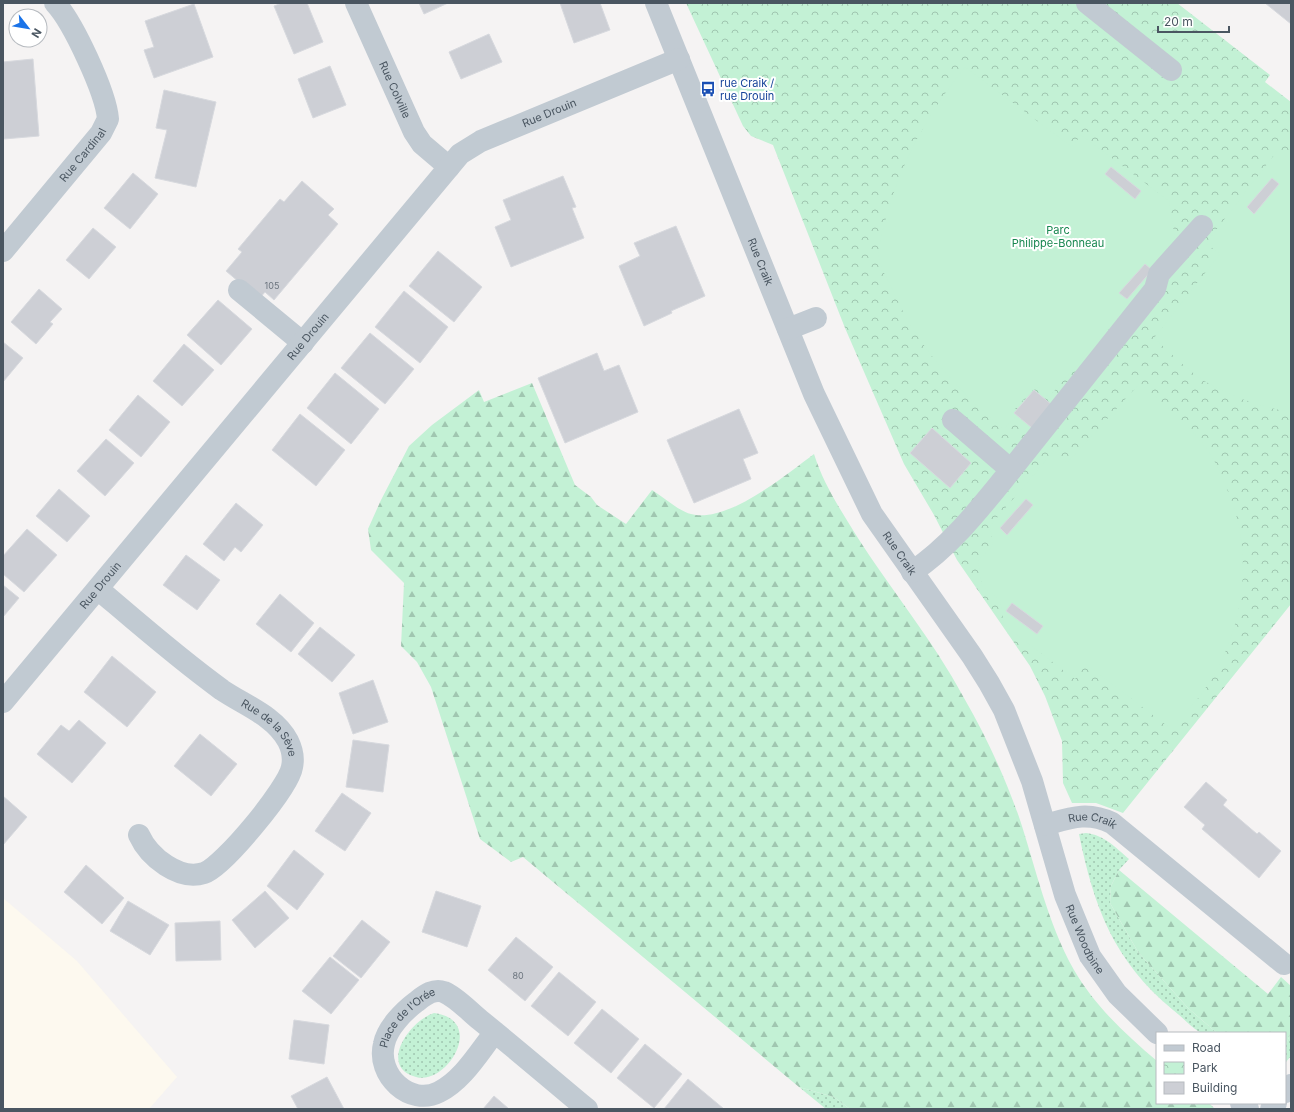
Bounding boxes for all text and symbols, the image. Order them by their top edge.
north arrow [8,8,48,48]
scale bar [1158,8,1229,34]
text: 20 m [1164,14,1193,29]
text: N [28,26,45,40]
street label: Rue Colville [376,59,414,120]
place label: rue Craik / rue Drouin [720,76,774,103]
bus stop icon: rue Craik / rue Drouin [699,80,717,98]
street label: Rue Drouin [520,95,578,130]
street label: Rue Cardinal [56,126,109,185]
park label: Parc Philippe-Bonneau [1012,223,1104,250]
street label: Rue Craik [745,236,776,288]
house number: 105 [265,280,279,291]
street label: Rue Drouin [284,310,332,363]
street label: Rue Craik [879,529,920,578]
street label: Rue Drouin [77,559,124,612]
street label: Rue de la Sève [239,696,300,758]
street label: Rue Craik [1067,809,1120,832]
street label: Rue Woodbine [1063,902,1108,977]
house number: 80 [512,970,524,981]
street label: Place de l'Orée [376,984,437,1049]
legend [1156,1032,1286,1104]
text: Road [1192,1040,1221,1055]
text: Park [1192,1060,1218,1075]
text: Building [1192,1080,1237,1095]

